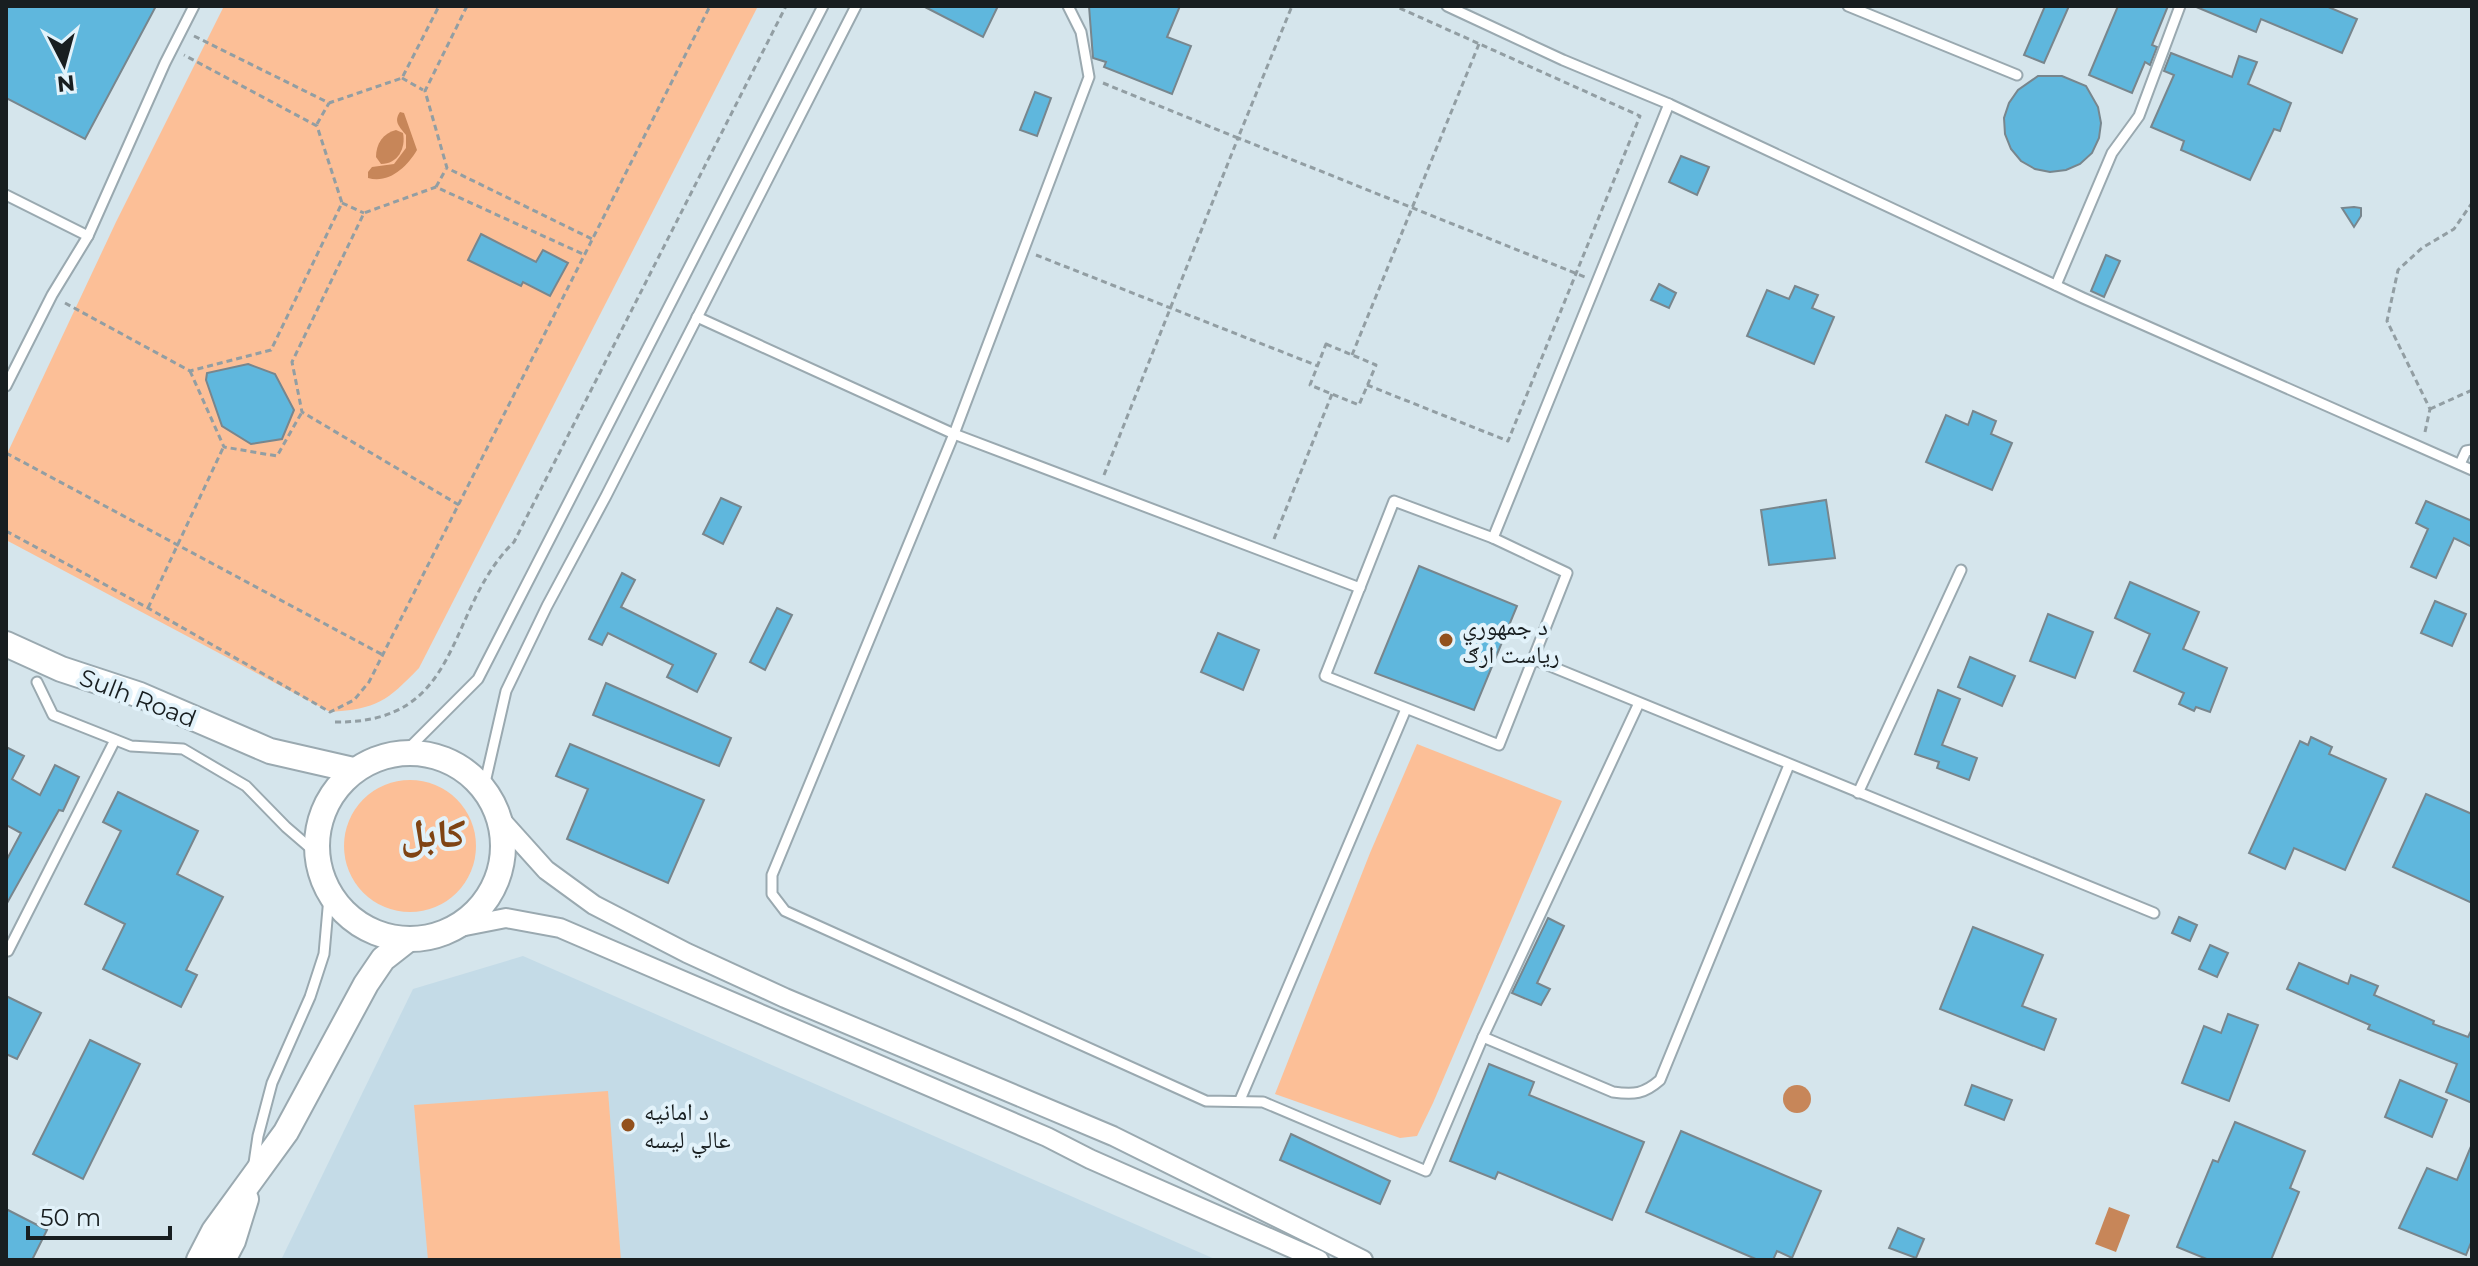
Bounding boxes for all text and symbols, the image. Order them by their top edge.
north arrow [24,24,104,104]
text: N [56,69,76,98]
place label: د جمهوري ریاست ارګ [1462,612,1560,669]
marker: د جمهوري ریاست ارګ [1437,631,1455,649]
street label: Sulh Road [76,662,200,734]
district label: کابل [401,808,465,858]
place label: د امانیه عالي لیسه [644,1097,731,1159]
marker: د امانیه عالي لیسه [619,1116,637,1134]
scale bar [28,1190,170,1240]
text: 50 m [40,1203,101,1232]

